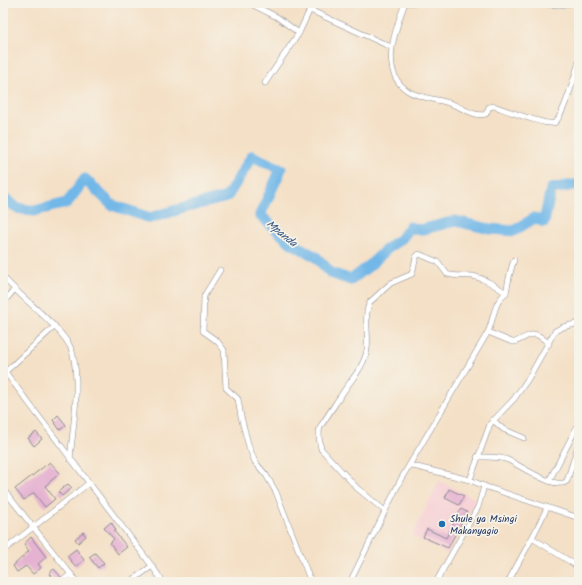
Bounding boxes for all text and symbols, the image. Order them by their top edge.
water label: Mpanda [262,216,302,253]
place label: Shule ya Msingi Makanyagio [450,511,517,539]
marker: Shule ya Msingi Makanyagio [437,519,447,529]

